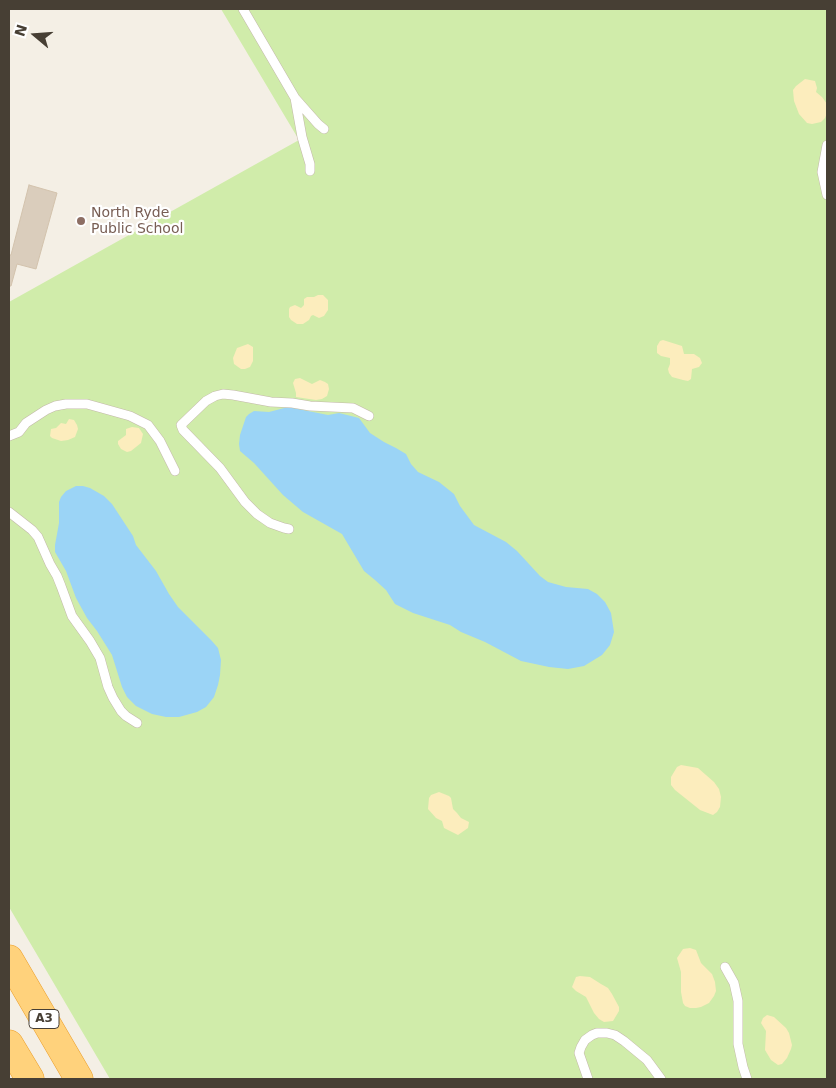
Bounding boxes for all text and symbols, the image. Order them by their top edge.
north arrow [10,10,60,60]
text: N [11,22,30,38]
place label: North Ryde Public School [91,205,183,238]
marker: North Ryde Public School [75,215,87,227]
road number: A3 [29,1010,59,1028]

